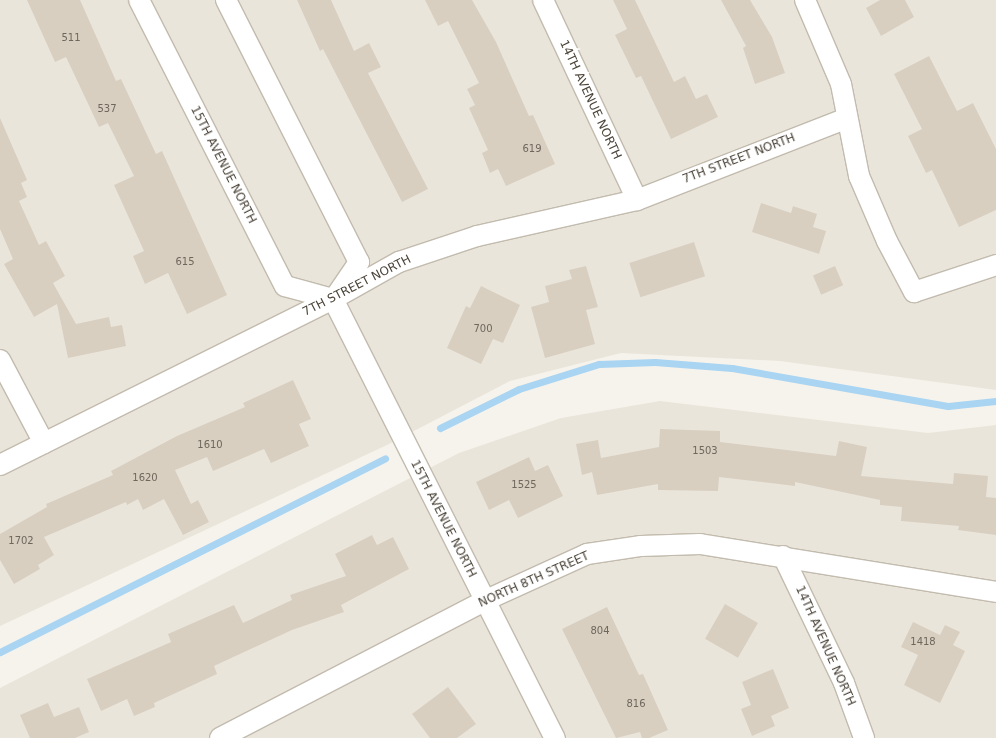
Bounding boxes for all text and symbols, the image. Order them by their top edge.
house number: 511 [61,32,81,44]
street label: 14TH AVENUE NORTH [556,38,624,162]
house number: 537 [97,103,117,115]
street label: 15TH AVENUE NORTH [187,104,259,226]
street label: 7TH STREET NORTH [681,131,797,187]
house number: 619 [522,143,542,155]
street label: 7TH STREET NORTH [300,252,414,320]
house number: 615 [175,256,195,268]
house number: 700 [473,323,493,335]
house number: 1610 [197,439,223,451]
house number: 1503 [692,445,718,457]
street label: 15TH AVENUE NORTH [407,458,479,580]
house number: 1620 [132,472,158,484]
house number: 1525 [511,479,537,491]
house number: 1702 [8,535,34,547]
street label: NORTH 8TH STREET [476,549,592,611]
street label: 14TH AVENUE NORTH [792,584,858,708]
house number: 804 [590,625,610,637]
house number: 1418 [910,636,936,648]
house number: 816 [626,698,646,710]

